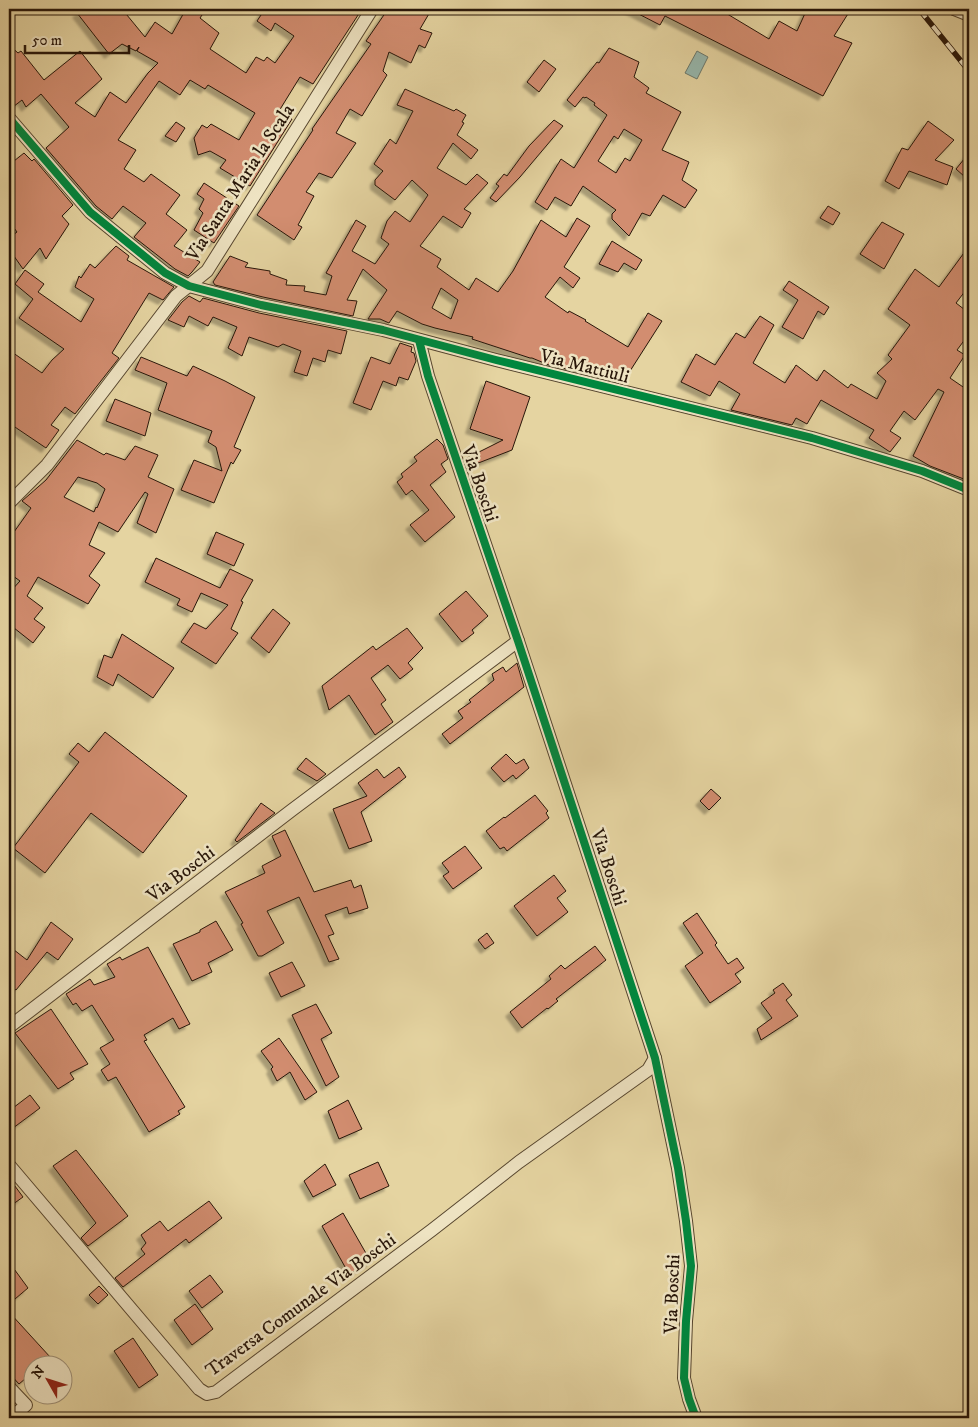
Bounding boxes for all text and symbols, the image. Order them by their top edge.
scale bar [25,22,129,54]
text: 50 m [32,31,62,50]
street label: Via Santa Maria la Scala [180,100,300,266]
street label: Via Mattiuli [537,344,632,389]
street label: Via Boschi [455,441,503,525]
street label: Via Boschi [585,825,632,909]
street label: Via Boschi [141,841,220,908]
street label: Traversa Comunale Via Boschi [201,1228,401,1382]
street label: Via Boschi [660,1254,685,1335]
north arrow [22,1354,72,1404]
text: N [28,1362,50,1383]

